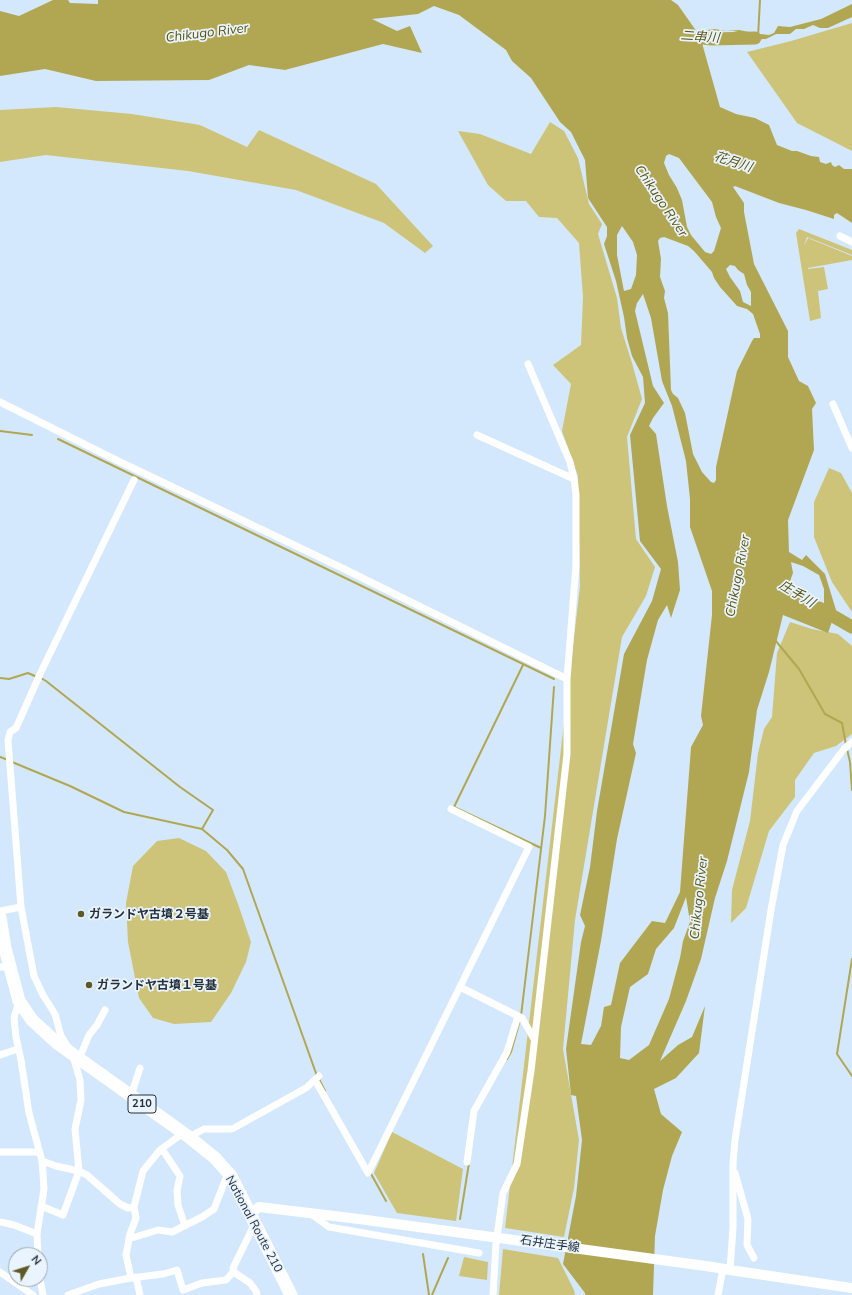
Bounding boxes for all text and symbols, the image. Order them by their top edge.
water label: Chikugo River [165,20,249,46]
water label: 二串川 [680,28,720,46]
water label: 花月川 [712,149,754,175]
water label: Chikugo River [631,162,691,240]
water label: Chikugo River [722,534,754,618]
water label: 庄手川 [776,577,818,611]
water label: Chikugo River [687,856,711,940]
place label: ガランドヤ古墳２号基 [89,907,209,921]
marker: ガランドヤ古墳２号基 [76,909,86,919]
place label: ガランドヤ古墳１号基 [97,978,217,992]
marker: ガランドヤ古墳１号基 [84,980,94,990]
road number: 210 [128,1095,156,1113]
street label: National Route 210 [222,1173,286,1275]
street label: 石井庄手線 [519,1233,581,1255]
north arrow [8,1247,48,1287]
text: N [28,1252,45,1268]

